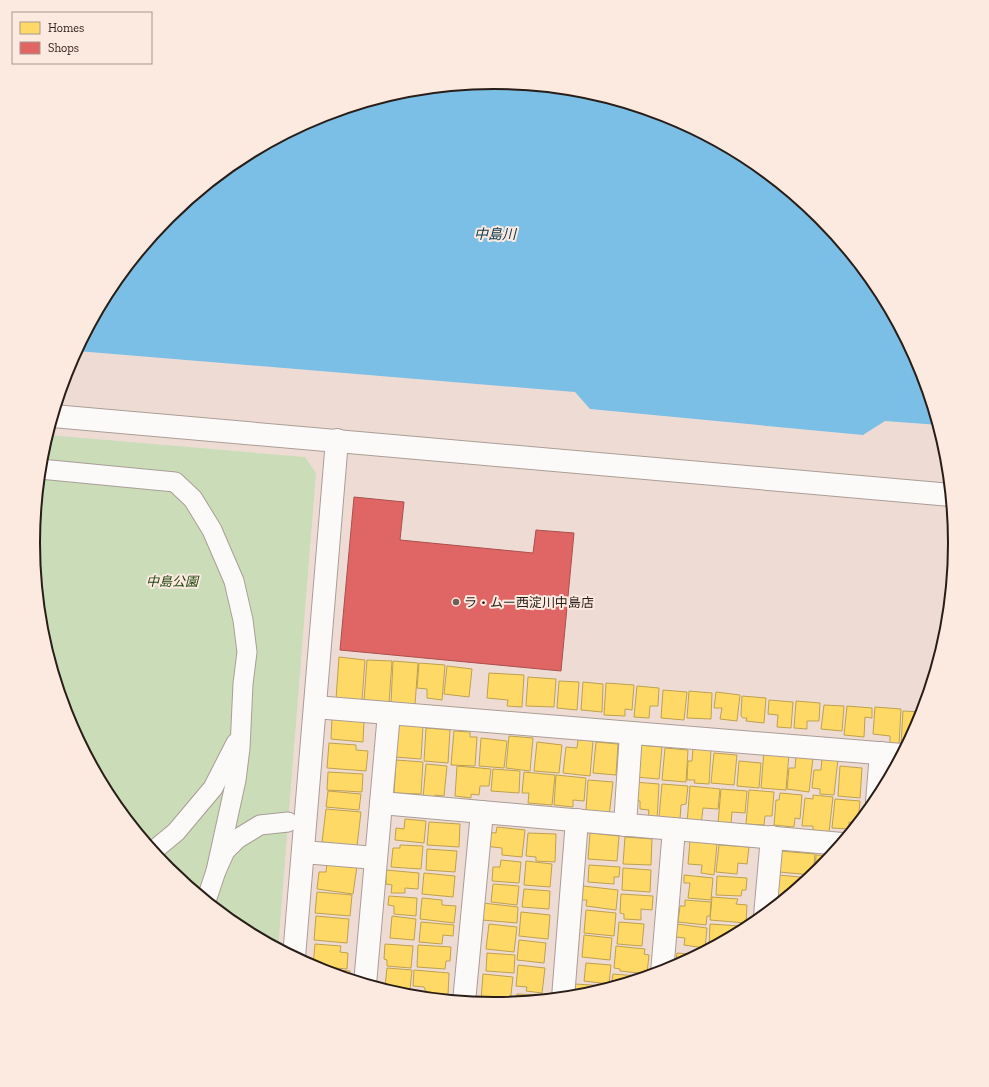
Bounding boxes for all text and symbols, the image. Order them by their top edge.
legend [12,12,152,64]
text: Homes [48,21,84,35]
text: Shops [48,41,79,55]
water label: 中島川 [474,226,518,243]
park label: 中島公園 [146,574,200,589]
place label: ラ・ムー西淀川中島店 [464,595,594,610]
marker: ラ・ムー西淀川中島店 [451,597,461,607]

